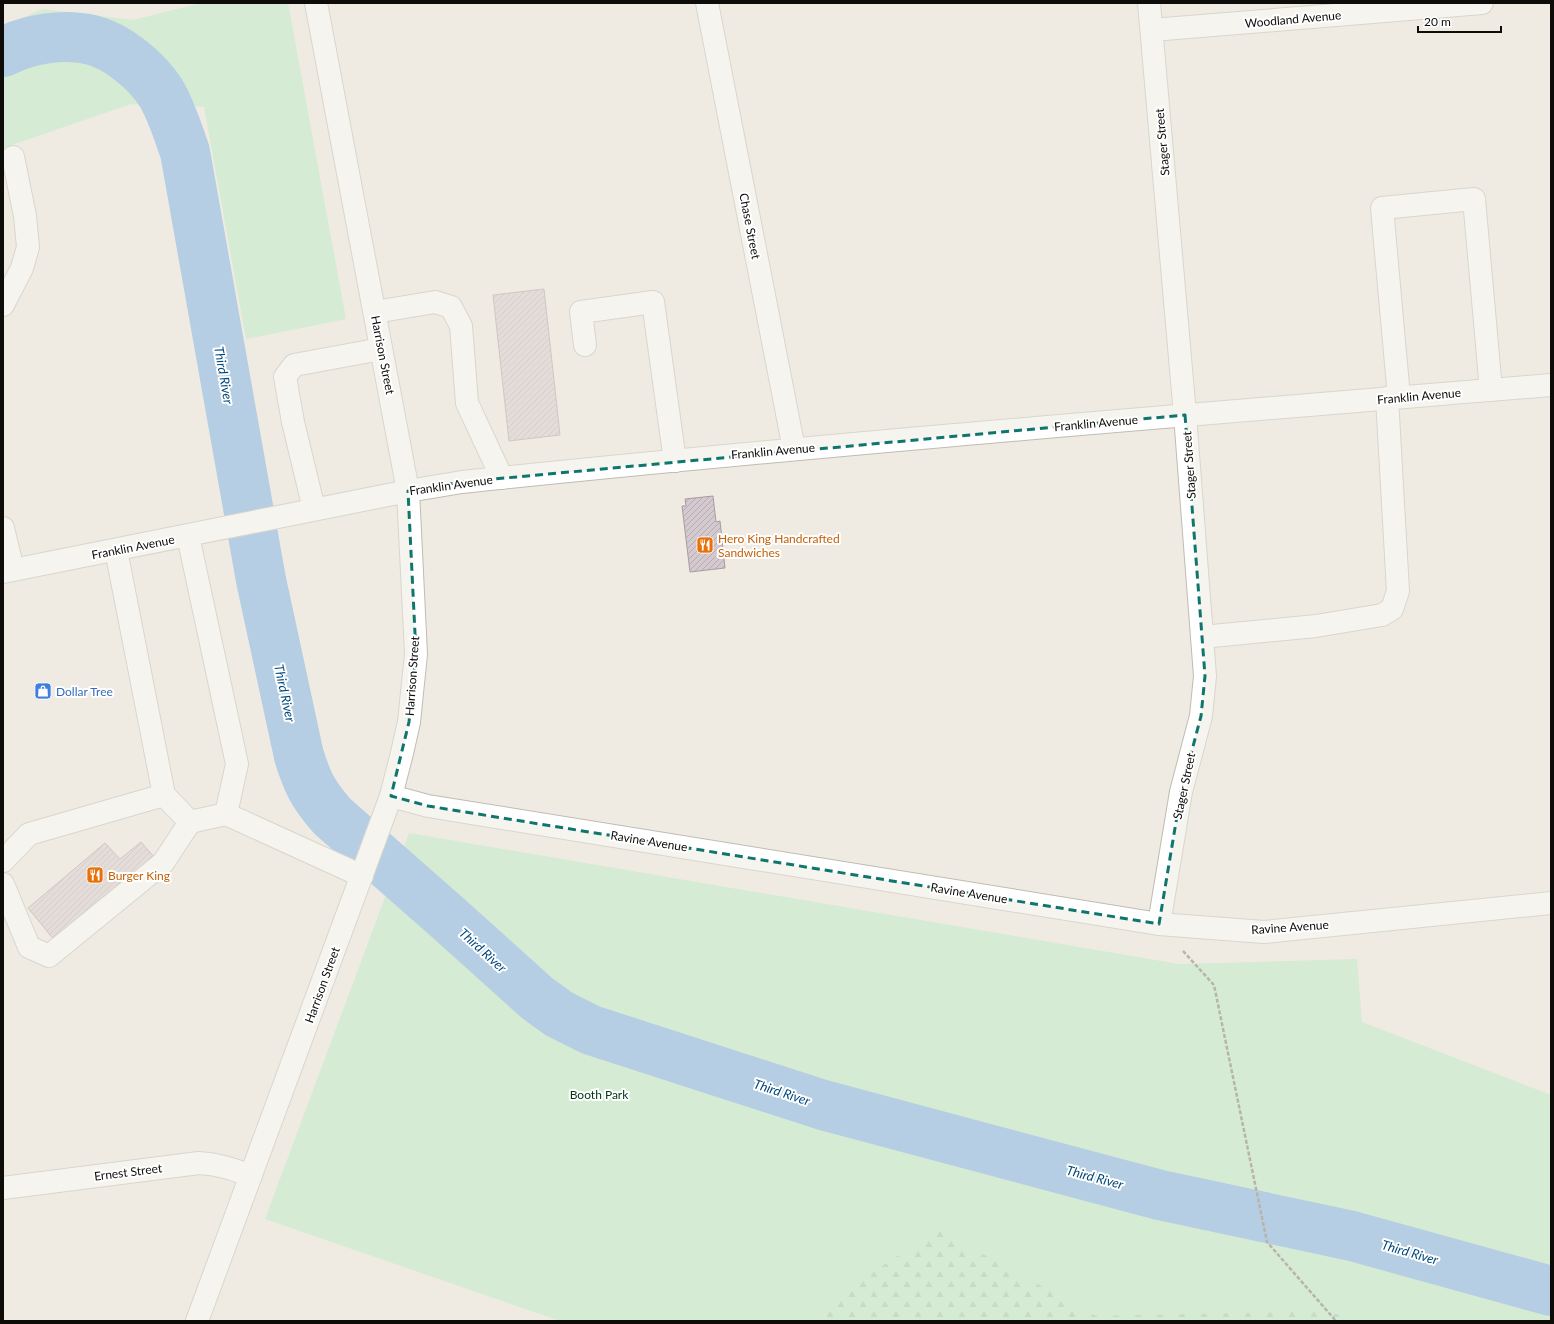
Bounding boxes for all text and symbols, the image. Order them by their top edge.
street label: Woodland Avenue [1244,7,1342,31]
scale bar [1418,8,1501,34]
text: 20 m [1424,14,1451,29]
street label: Stager Street [1152,107,1172,176]
street label: Chase Street [736,192,764,261]
street label: Harrison Street [368,314,398,396]
water label: Third River [211,345,237,406]
street label: Franklin Avenue [1376,385,1462,407]
street label: Franklin Avenue [1053,412,1139,434]
street label: Stager Street [1179,430,1199,499]
street label: Franklin Avenue [730,440,816,462]
street label: Franklin Avenue [408,472,494,498]
place label: Hero King Handcrafted Sandwiches [718,531,840,560]
street label: Franklin Avenue [90,532,176,562]
restaurant icon: Hero King Handcrafted Sandwiches [695,535,715,555]
street label: Harrison Street [402,635,422,716]
water label: Third River [271,663,299,724]
shop icon: Dollar Tree [33,681,53,701]
place label: Dollar Tree [56,684,113,699]
street label: Stager Street [1170,751,1199,821]
street label: Ravine Avenue [609,828,689,854]
restaurant icon: Burger King [85,865,105,885]
place label: Burger King [108,868,170,883]
street label: Ravine Avenue [929,880,1009,906]
street label: Ravine Avenue [1251,917,1329,937]
water label: Third River [456,925,510,976]
street label: Harrison Street [301,944,343,1025]
water label: Third River [752,1075,813,1109]
park label: Booth Park [570,1087,629,1102]
street label: Ernest Street [93,1160,164,1184]
water label: Third River [1065,1162,1126,1192]
water label: Third River [1380,1236,1441,1268]

